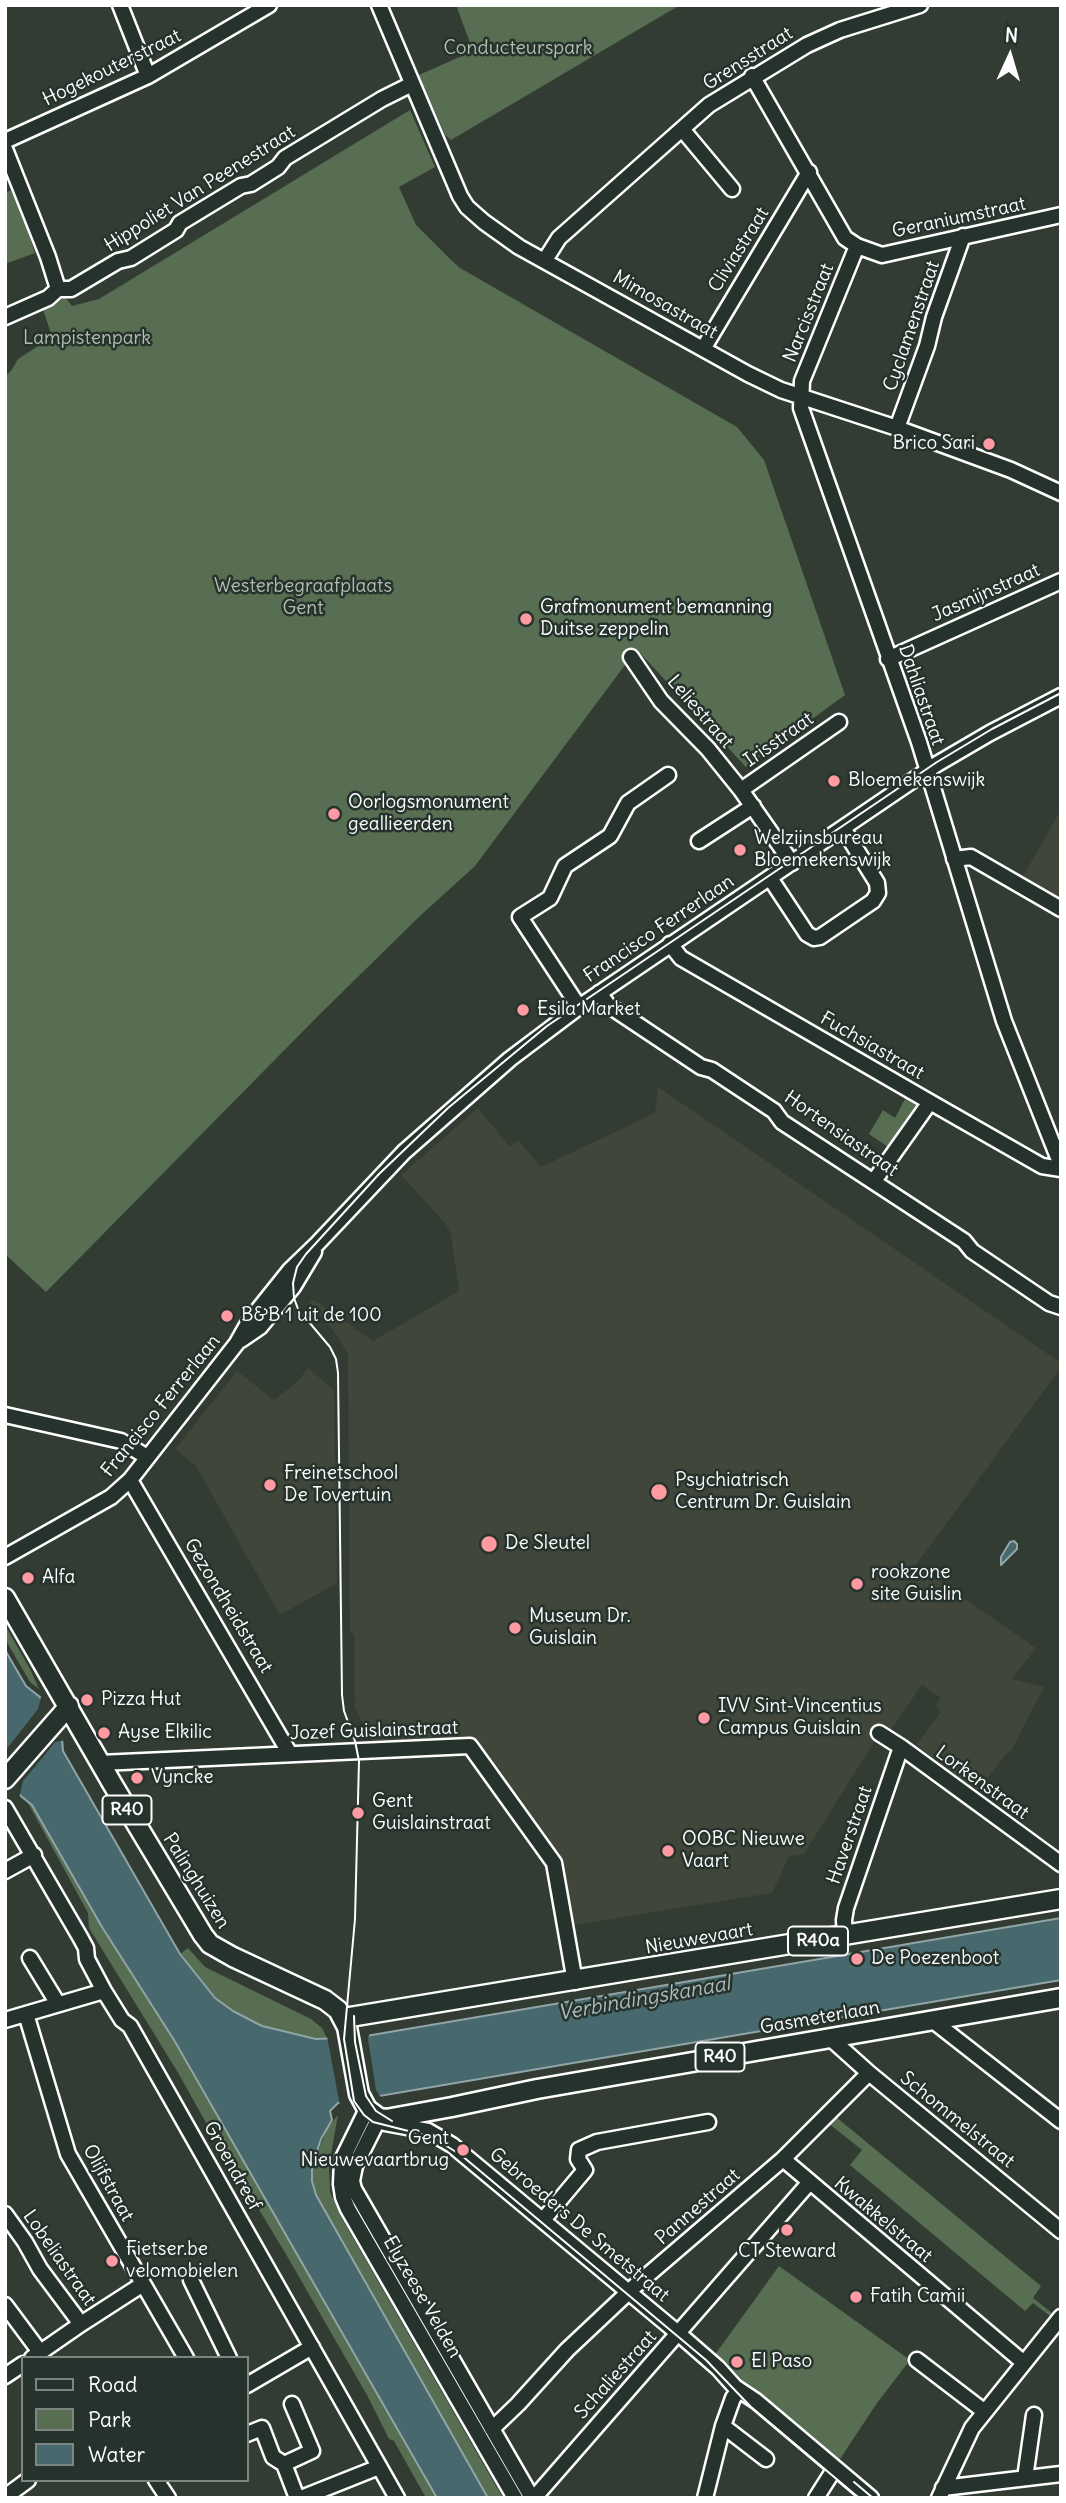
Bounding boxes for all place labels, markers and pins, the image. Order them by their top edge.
place label: Brico Sari [892,433,975,455]
marker: Brico Sari [981,436,997,452]
place label: Grafmonument bemanning Duitse zeppelin [540,597,772,641]
marker: Grafmonument bemanning Duitse zeppelin [518,611,534,627]
place label: Bloemekenswijk [848,770,985,792]
marker: Bloemekenswijk [826,773,842,789]
place label: Oorlogsmonument geallieerden [348,792,509,836]
marker: Oorlogsmonument geallieerden [326,806,342,822]
place label: Welzijnsbureau Bloemekenswijk [754,828,891,872]
marker: Welzijnsbureau Bloemekenswijk [732,842,748,858]
place label: Esila Market [537,999,641,1021]
marker: Esila Market [515,1002,531,1018]
place label: B&B 1 uit de 100 [241,1305,382,1327]
marker: B&B 1 uit de 100 [219,1308,235,1324]
place label: Freinetschool De Tovertuin [284,1463,398,1507]
place label: Psychiatrisch Centrum Dr. Guislain [675,1470,851,1514]
marker: Freinetschool De Tovertuin [262,1477,278,1493]
marker: Psychiatrisch Centrum Dr. Guislain [649,1482,669,1502]
place label: De Sleutel [505,1533,590,1555]
marker: De Sleutel [479,1534,499,1554]
place label: rookzone site Guislin [871,1562,962,1606]
place label: Alfa [42,1567,75,1589]
marker: Alfa [20,1570,36,1586]
marker: rookzone site Guislin [849,1576,865,1592]
place label: Museum Dr. Guislain [529,1606,631,1650]
marker: Museum Dr. Guislain [507,1620,523,1636]
place label: Pizza Hut [101,1689,181,1711]
marker: Pizza Hut [79,1692,95,1708]
place label: IVV Sint-Vincentius Campus Guislain [718,1696,882,1740]
marker: IVV Sint-Vincentius Campus Guislain [696,1710,712,1726]
place label: Ayse Elkilic [118,1722,212,1744]
marker: Ayse Elkilic [96,1725,112,1741]
place label: Vyncke [151,1767,214,1789]
marker: Vyncke [129,1770,145,1786]
place label: Gent Guislainstraat [372,1791,491,1835]
marker: Gent Guislainstraat [350,1805,366,1821]
place label: OOBC Nieuwe Vaart [682,1829,805,1873]
marker: OOBC Nieuwe Vaart [660,1843,676,1859]
place label: De Poezenboot [871,1948,999,1970]
marker: De Poezenboot [849,1951,865,1967]
place label: Gent Nieuwevaartbrug [300,2128,449,2172]
marker: Gent Nieuwevaartbrug [455,2142,471,2158]
marker: CT Steward [779,2222,795,2238]
place label: Fietser.be velomobielen [126,2239,238,2283]
place label: CT Steward [738,2241,836,2263]
marker: Fietser.be velomobielen [104,2253,120,2269]
place label: Fatih Camii [870,2286,965,2308]
marker: Fatih Camii [848,2289,864,2305]
place label: El Paso [751,2351,812,2373]
marker: El Paso [729,2354,745,2370]

